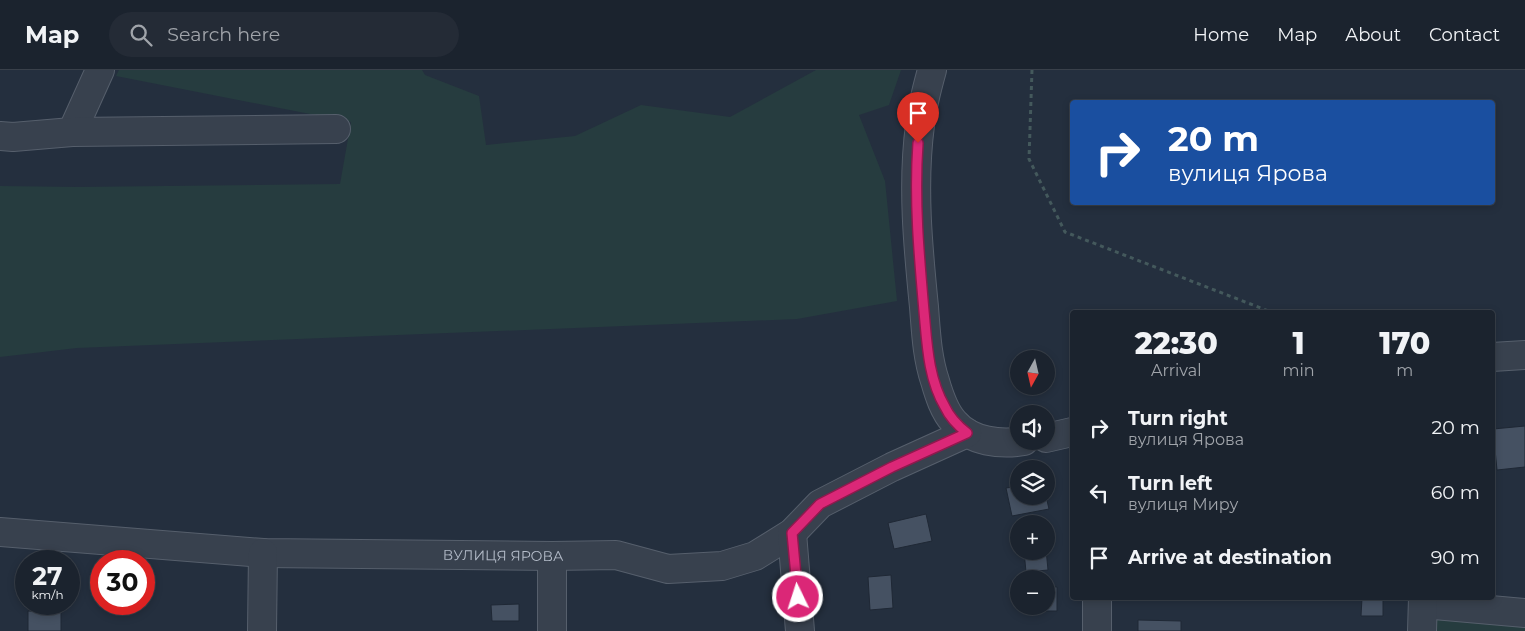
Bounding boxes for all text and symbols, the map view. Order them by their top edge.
search box [109,12,459,57]
text: Map [25,20,79,49]
icon: search [127,21,155,49]
text: Search here [167,23,280,46]
text: Home [1193,24,1249,46]
text: Map [1277,24,1317,46]
text: About [1345,24,1401,46]
text: Contact [1429,24,1500,46]
pin [897,92,939,143]
icon: arrive [904,99,932,127]
text: 20 m [1168,117,1259,160]
icon: right [1085,120,1150,185]
text: вулиця Ярова [1168,160,1328,187]
text: 22:30 [1135,325,1218,362]
text: 1 [1292,325,1305,362]
text: 170 [1379,325,1430,362]
north arrow [1010,350,1055,395]
map controls [1010,350,1055,615]
text: Arrival [1151,361,1201,380]
text: min [1282,361,1315,380]
text: m [1396,361,1413,380]
button: sound [1010,405,1055,450]
text: Turn right [1128,407,1228,430]
icon: right [1085,414,1113,442]
text: 20 m [1432,416,1480,439]
text: вулиця Ярова [1128,430,1244,449]
button: layers [1010,460,1055,505]
text: Turn left [1128,472,1213,495]
icon: left [1085,479,1113,507]
text: 60 m [1431,481,1480,504]
text: вулиця Миру [1128,495,1238,514]
button: + [1010,515,1055,560]
icon: arrive [1085,544,1113,572]
street label: ВУЛИЦЯ ЯРОВА [443,546,564,565]
text: Arrive at destination [1128,546,1332,569]
text: 90 m [1431,546,1480,569]
speed limit sign: 30 [90,550,155,615]
text: 27 [32,561,63,591]
position arrow [771,570,823,622]
button: − [1010,570,1055,615]
text: km/h [31,587,64,602]

